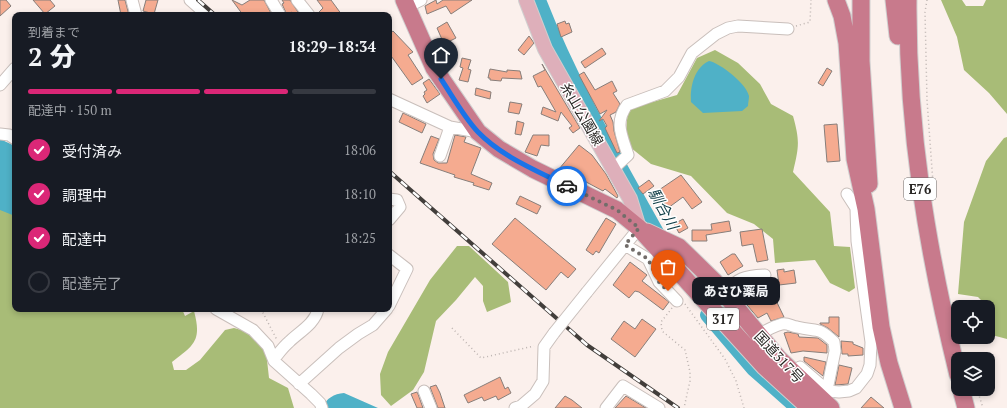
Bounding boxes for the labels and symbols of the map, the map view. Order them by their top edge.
pin [424,38,458,79]
street label: 糸山公園線 [557,79,608,149]
courier [547,166,587,206]
road number: E76 [904,178,936,200]
water label: 馴合川 [644,184,684,235]
pin [651,250,685,291]
callout: あさひ薬局 [692,277,780,305]
road number: 317 [707,308,739,330]
street label: 国道317号 [750,327,808,387]

